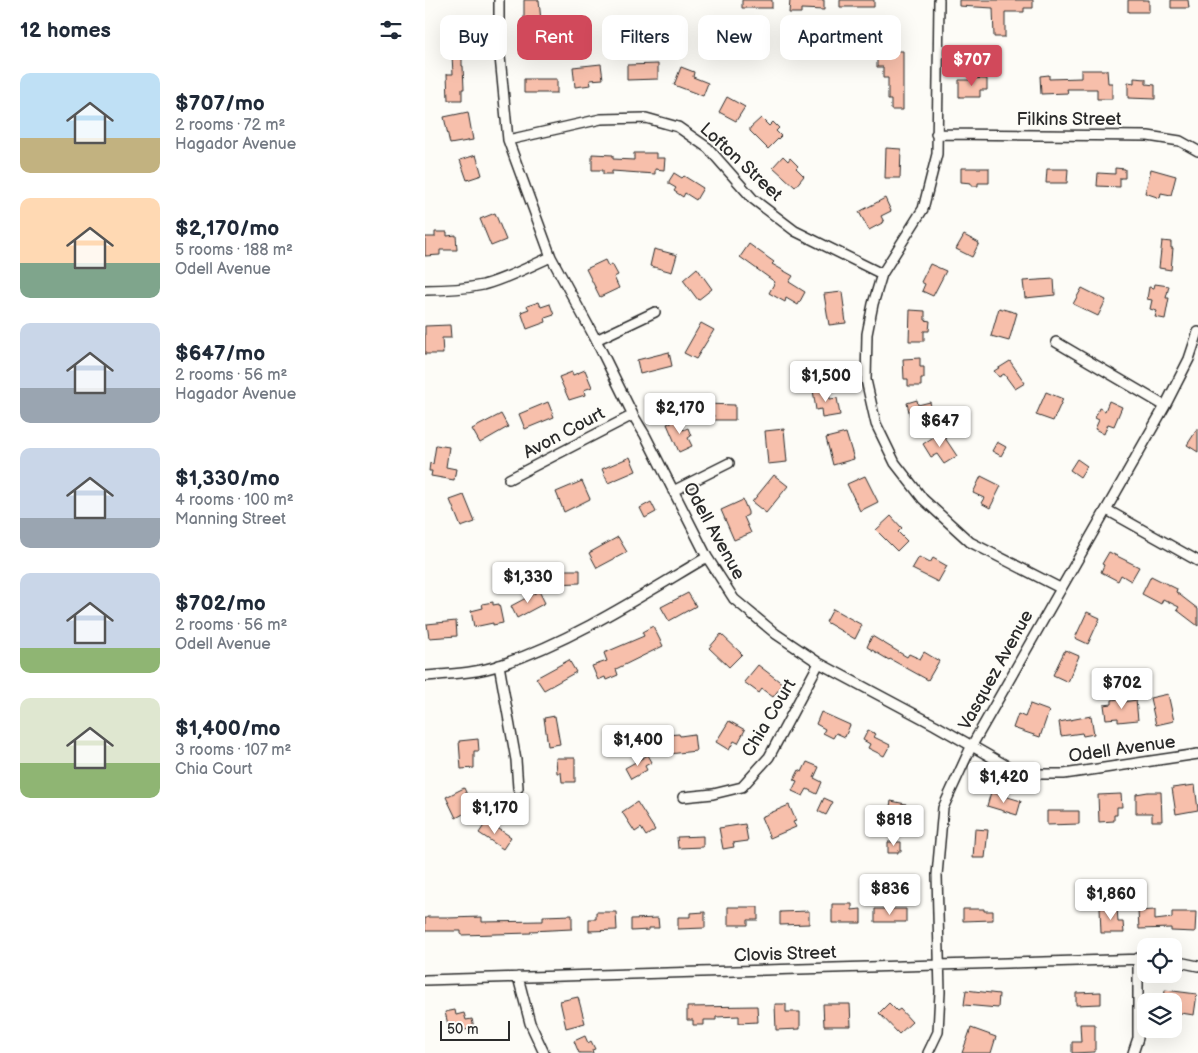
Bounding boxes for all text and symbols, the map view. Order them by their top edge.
chip: Buy [440,15,507,60]
chip: Rent [517,15,592,60]
chip: Filters [602,15,688,60]
chip: New [698,15,770,60]
chip: Apartment [780,15,901,60]
icon: filters [377,16,405,44]
text: 12 homes [20,18,111,43]
pin: $707 [942,44,1002,87]
text: $707 [953,51,991,70]
text: $707/mo [175,91,265,116]
icon: home [60,93,120,153]
street label: Filkins Street [1017,109,1122,130]
text: 2 rooms · 72 m² [175,116,285,135]
street label: Lofton Street [696,119,787,206]
text: Hagador Avenue [175,135,296,154]
text: $2,170/mo [175,216,279,241]
icon: home [60,218,120,278]
text: 5 rooms · 188 m² [175,241,293,260]
text: Odell Avenue [175,260,271,279]
text: $647/mo [175,341,265,366]
icon: home [60,343,120,403]
pin: $1,500 [785,360,867,403]
text: 2 rooms · 56 m² [175,366,287,385]
text: $1,500 [801,367,851,386]
text: Hagador Avenue [175,385,296,404]
pin: $2,170 [639,392,721,435]
text: $2,170 [655,399,705,418]
street label: Avon Court [520,403,609,463]
pin: $647 [910,406,970,448]
text: $647 [921,412,959,431]
text: $1,330/mo [175,466,280,491]
icon: home [60,468,120,528]
street label: Odell Avenue [679,479,749,583]
text: 4 rooms · 100 m² [175,491,294,510]
text: Manning Street [175,510,286,529]
pin: $1,330 [487,562,569,604]
text: $1,330 [503,568,553,587]
text: $702/mo [175,591,266,616]
icon: home [60,593,120,653]
street label: Vasquez Avenue [954,606,1038,734]
text: 2 rooms · 56 m² [175,616,287,635]
text: Odell Avenue [175,635,271,654]
pin: $702 [1092,668,1152,710]
text: $702 [1103,674,1141,693]
street label: Chia Court [738,675,801,761]
text: $1,400/mo [175,716,281,741]
icon: home [60,718,120,778]
pin: $1,400 [597,724,679,767]
text: $1,400 [613,731,663,750]
street label: Odell Avenue [1067,731,1177,767]
text: 3 rooms · 107 m² [175,741,291,760]
text: Chia Court [175,760,252,779]
pin: $1,420 [963,762,1045,804]
text: $1,420 [979,768,1029,787]
pin: $1,170 [454,792,536,835]
text: $1,170 [472,799,518,818]
pin: $818 [864,804,924,847]
text: $818 [876,811,912,830]
pin: $836 [860,874,920,916]
pin: $1,860 [1070,878,1152,921]
text: $836 [870,880,910,899]
text: $1,860 [1086,885,1136,904]
map controls [1137,938,1182,1038]
button: locate [1137,938,1182,983]
street label: Clovis Street [733,942,837,966]
button: layers [1137,993,1182,1038]
scale bar [440,1018,510,1041]
text: 50 m [447,1021,479,1038]

